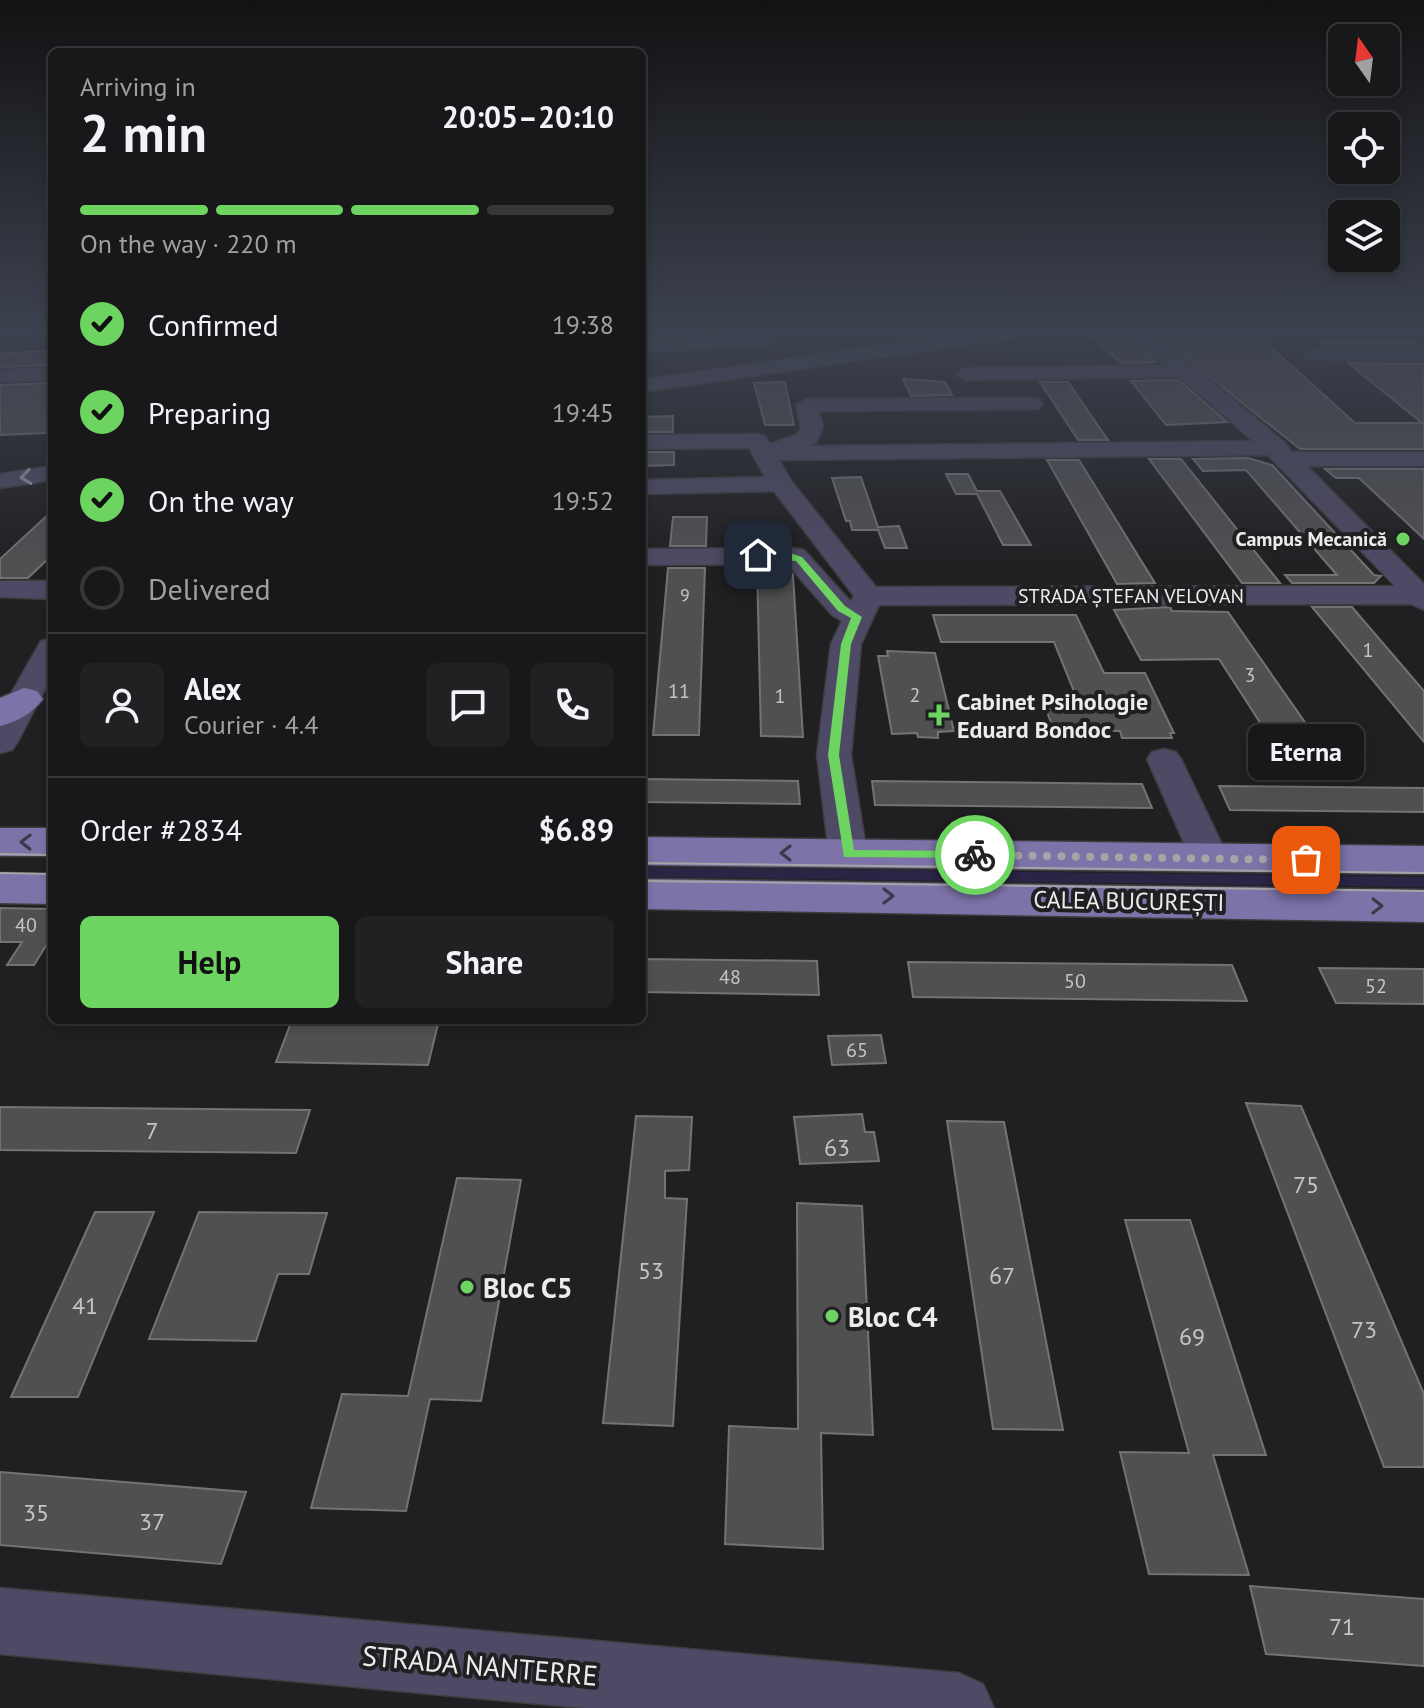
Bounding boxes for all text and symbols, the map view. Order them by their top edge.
north arrow [1328,24,1400,96]
map controls [1328,24,1400,272]
text: Arriving in [80,70,196,103]
text: 20:05–20:10 [442,97,614,136]
text: 2 min [80,99,207,166]
button: locate [1328,112,1400,184]
button: layers [1328,200,1400,272]
text: On the way · 220 m [80,227,297,260]
icon: check [80,302,124,346]
text: Confirmed [148,305,279,344]
text: 19:38 [552,308,614,341]
icon: check [80,390,124,434]
text: Preparing [148,393,271,432]
text: 19:45 [552,396,614,429]
one-way arrow [19,468,33,485]
icon: check [80,478,124,522]
text: On the way [148,481,294,520]
text: 19:52 [552,484,614,517]
pin [724,521,792,589]
place label: Campus Mecanică [1235,526,1387,552]
marker: Campus Mecanică [1394,530,1412,548]
icon: home [736,533,780,577]
text: Delivered [148,569,271,608]
house number: 9 [680,583,690,606]
street label: STRADA ȘTEFAN VELOVAN [1018,583,1244,609]
house number: 1 [1363,637,1373,663]
house number: 3 [1245,662,1255,688]
button: person [80,663,164,747]
button: chat [426,663,510,747]
button: phone [530,663,614,747]
text: Alex [184,669,241,708]
house number: 11 [668,678,690,704]
house number: 2 [910,682,920,708]
house number: 1 [775,683,785,709]
place label: Cabinet Psihologie Eduard Bondoc [957,686,1148,745]
marker: Cabinet Psihologie Eduard Bondoc [928,704,950,726]
text: Courier · 4.4 [184,708,318,741]
callout: Eterna [1248,724,1364,780]
text: Eterna [1270,735,1342,768]
text: Order #2834 [80,810,242,849]
text: $6.89 [539,810,614,849]
courier [935,815,1015,895]
pin [1272,826,1340,894]
one-way arrow [19,833,32,851]
icon: bike [953,833,997,877]
icon: bag [1284,838,1328,882]
one-way arrow [779,844,792,862]
street label: CALEA BUCUREȘTI [1033,884,1225,918]
one-way arrow [882,888,895,905]
one-way arrow [1371,897,1384,914]
house number: 40 [15,912,37,938]
button: Help [80,916,339,1008]
button: Share [355,916,614,1008]
house number: 48 [719,964,741,990]
house number: 50 [1064,968,1086,994]
house number: 52 [1365,973,1387,999]
house number: 65 [846,1037,868,1063]
house number: 7 [145,1115,159,1146]
house number: 63 [824,1132,850,1163]
house number: 75 [1293,1169,1319,1200]
house number: 53 [638,1255,664,1286]
house number: 67 [989,1260,1015,1291]
place label: Bloc C5 [483,1269,573,1306]
marker: Bloc C5 [458,1278,476,1296]
house number: 41 [72,1290,98,1321]
place label: Bloc C4 [848,1298,938,1335]
marker: Bloc C4 [823,1307,841,1325]
house number: 73 [1351,1314,1377,1345]
house number: 69 [1179,1321,1205,1352]
house number: 35 [23,1497,49,1528]
house number: 37 [139,1506,165,1537]
house number: 71 [1329,1611,1355,1642]
street label: STRADA NANTERRE [361,1636,599,1694]

